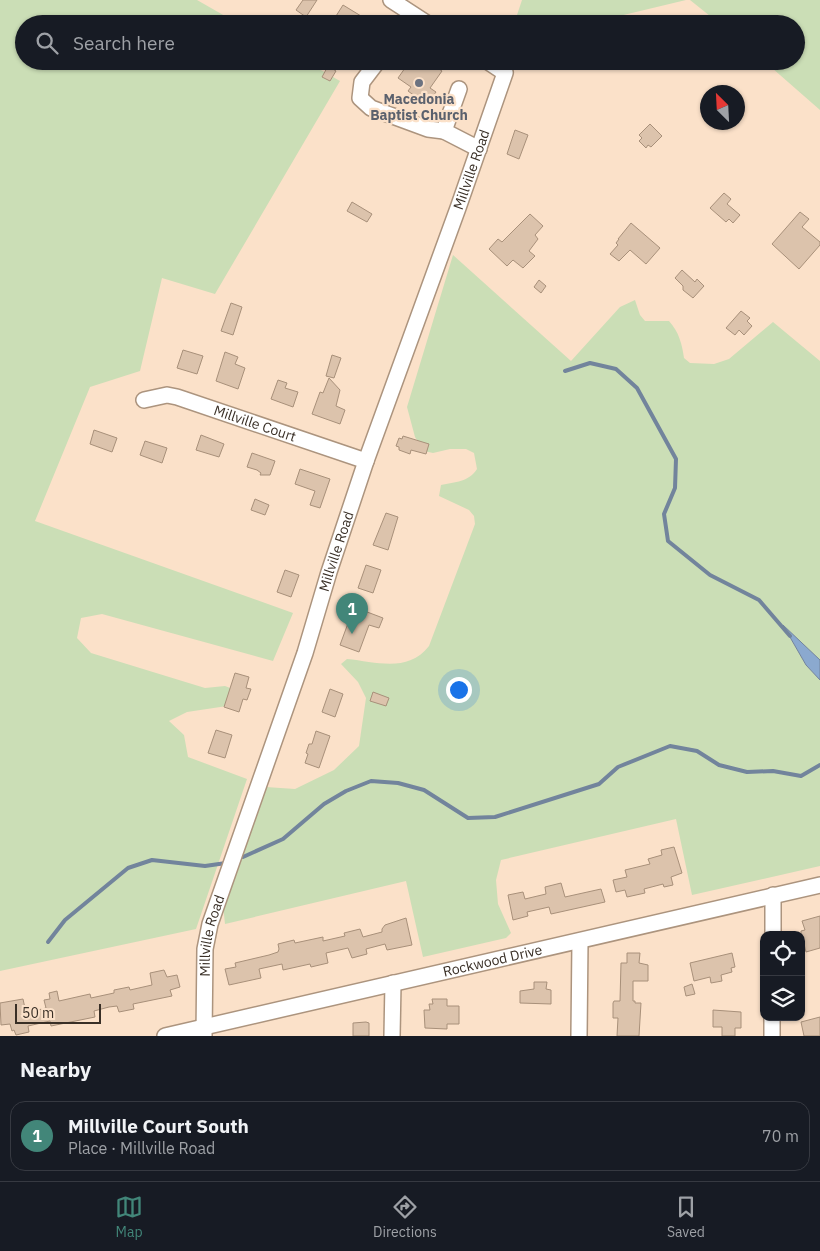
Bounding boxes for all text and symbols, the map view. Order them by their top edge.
search box [15,15,805,70]
icon: search [33,29,61,57]
text: Search here [73,31,175,55]
marker: Macedonia Baptist Church [413,77,425,89]
north arrow [700,85,745,130]
place label: Macedonia Baptist Church [370,90,468,124]
street label: Millville Road [449,127,494,212]
street label: Millville Court [211,401,299,446]
street label: Millville Road [315,509,358,594]
pin: 1 [336,593,368,634]
your location [446,677,472,703]
street label: Millville Road [196,892,228,977]
map controls [760,931,805,1021]
button: locate [760,931,805,976]
street label: Rockwood Drive [441,940,544,981]
button: layers [760,976,805,1021]
scale bar [15,1001,101,1024]
text: 50 m [22,1004,54,1022]
text: Nearby [20,1055,91,1083]
text: Millville Court South [68,1114,249,1138]
text: 1 [32,1126,42,1146]
text: 70 m [762,1126,799,1146]
text: Place · Millville Road [68,1138,215,1158]
tab: Map [115,1193,143,1241]
tab: Directions [373,1193,437,1241]
tab: Saved [667,1193,705,1241]

